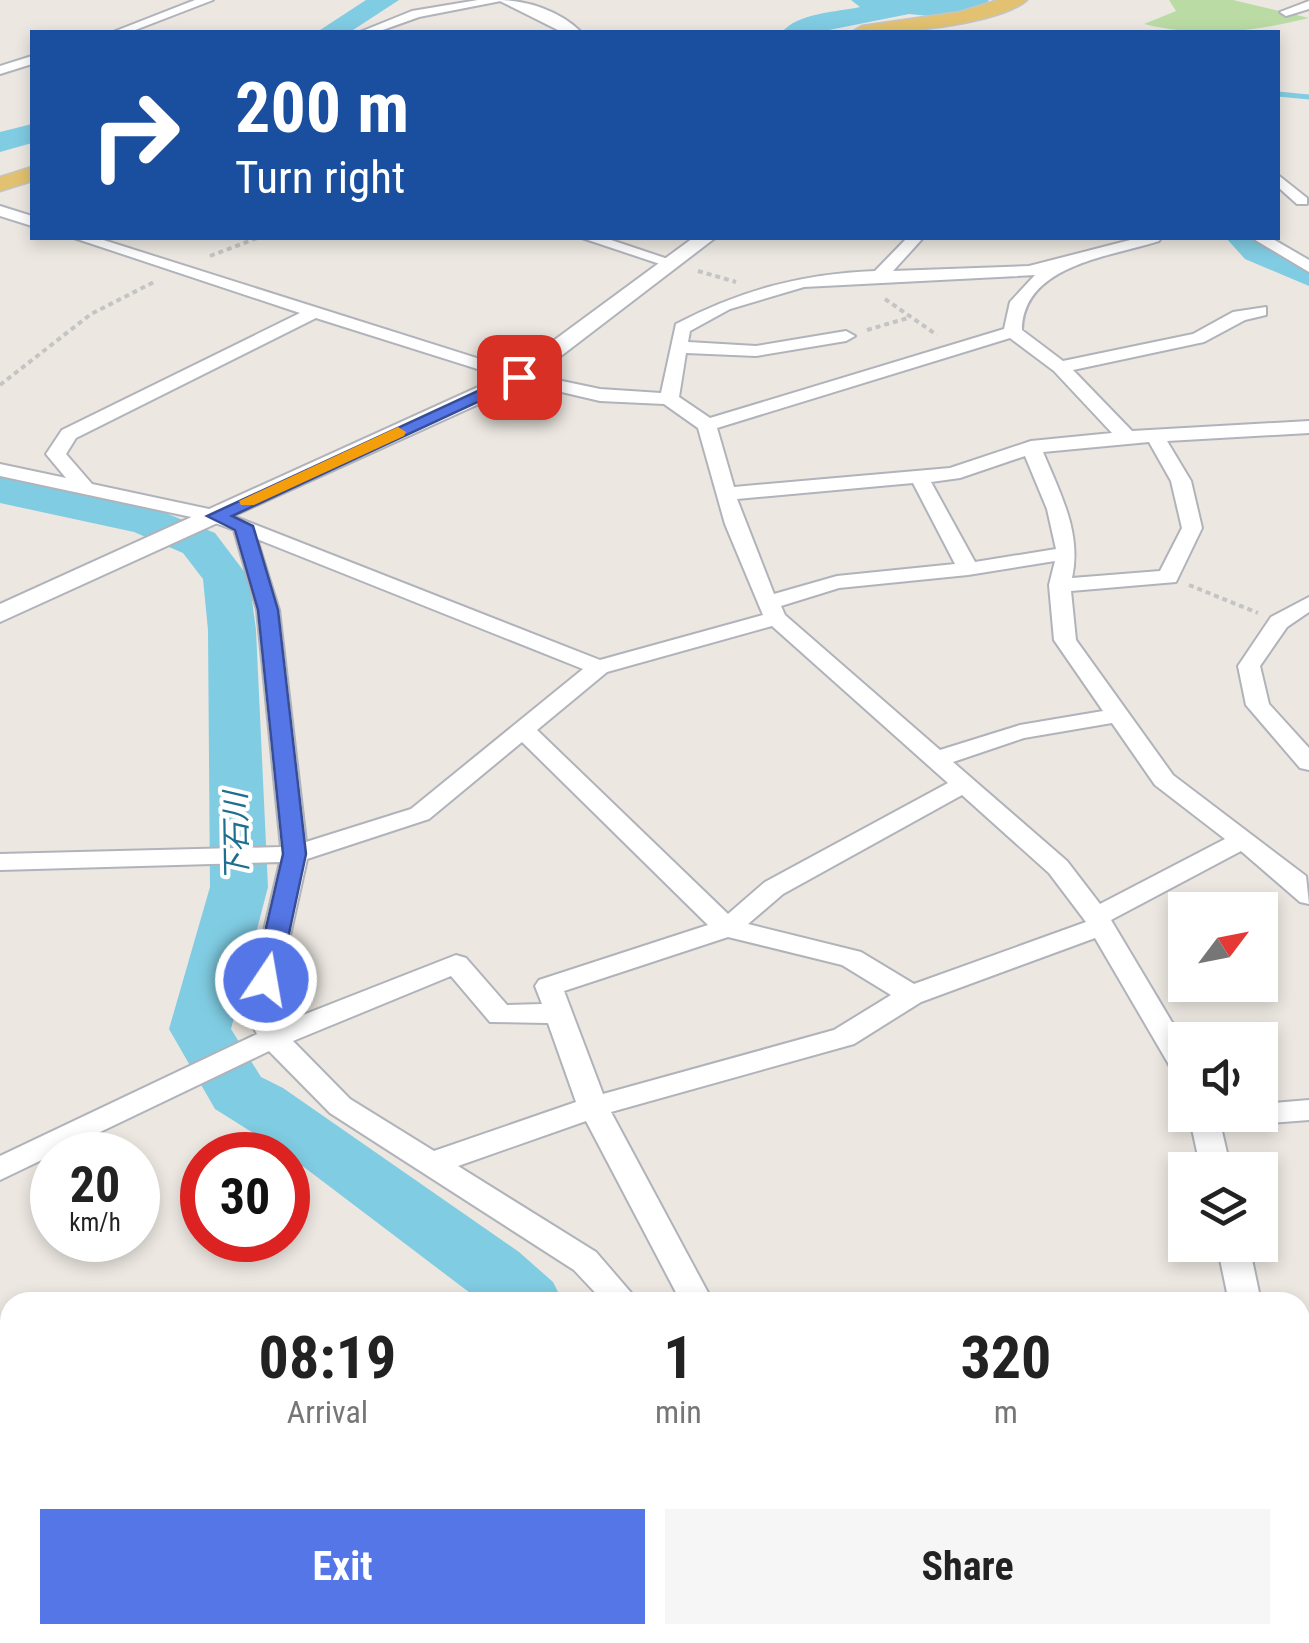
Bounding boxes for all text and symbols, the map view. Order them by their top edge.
text: 200 m [235,67,409,149]
icon: right [70,70,200,200]
text: Turn right [235,151,405,204]
pin [477,335,562,420]
icon: arrive [492,350,547,405]
water label: 下石川 [218,789,254,882]
north arrow [1168,892,1278,1002]
map controls [1168,892,1278,1262]
position arrow [214,928,318,1032]
button: sound [1168,1022,1278,1132]
speed limit sign: 30 [180,1132,310,1262]
button: layers [1168,1152,1278,1262]
text: 20 [70,1156,120,1214]
text: km/h [69,1208,121,1237]
text: 08:19 [259,1322,396,1393]
text: 1 [663,1322,694,1393]
text: 320 [960,1322,1051,1393]
text: Arrival [287,1393,368,1431]
text: min [655,1393,702,1431]
text: m [994,1393,1018,1431]
button: Exit [40,1509,645,1624]
button: Share [665,1509,1270,1624]

